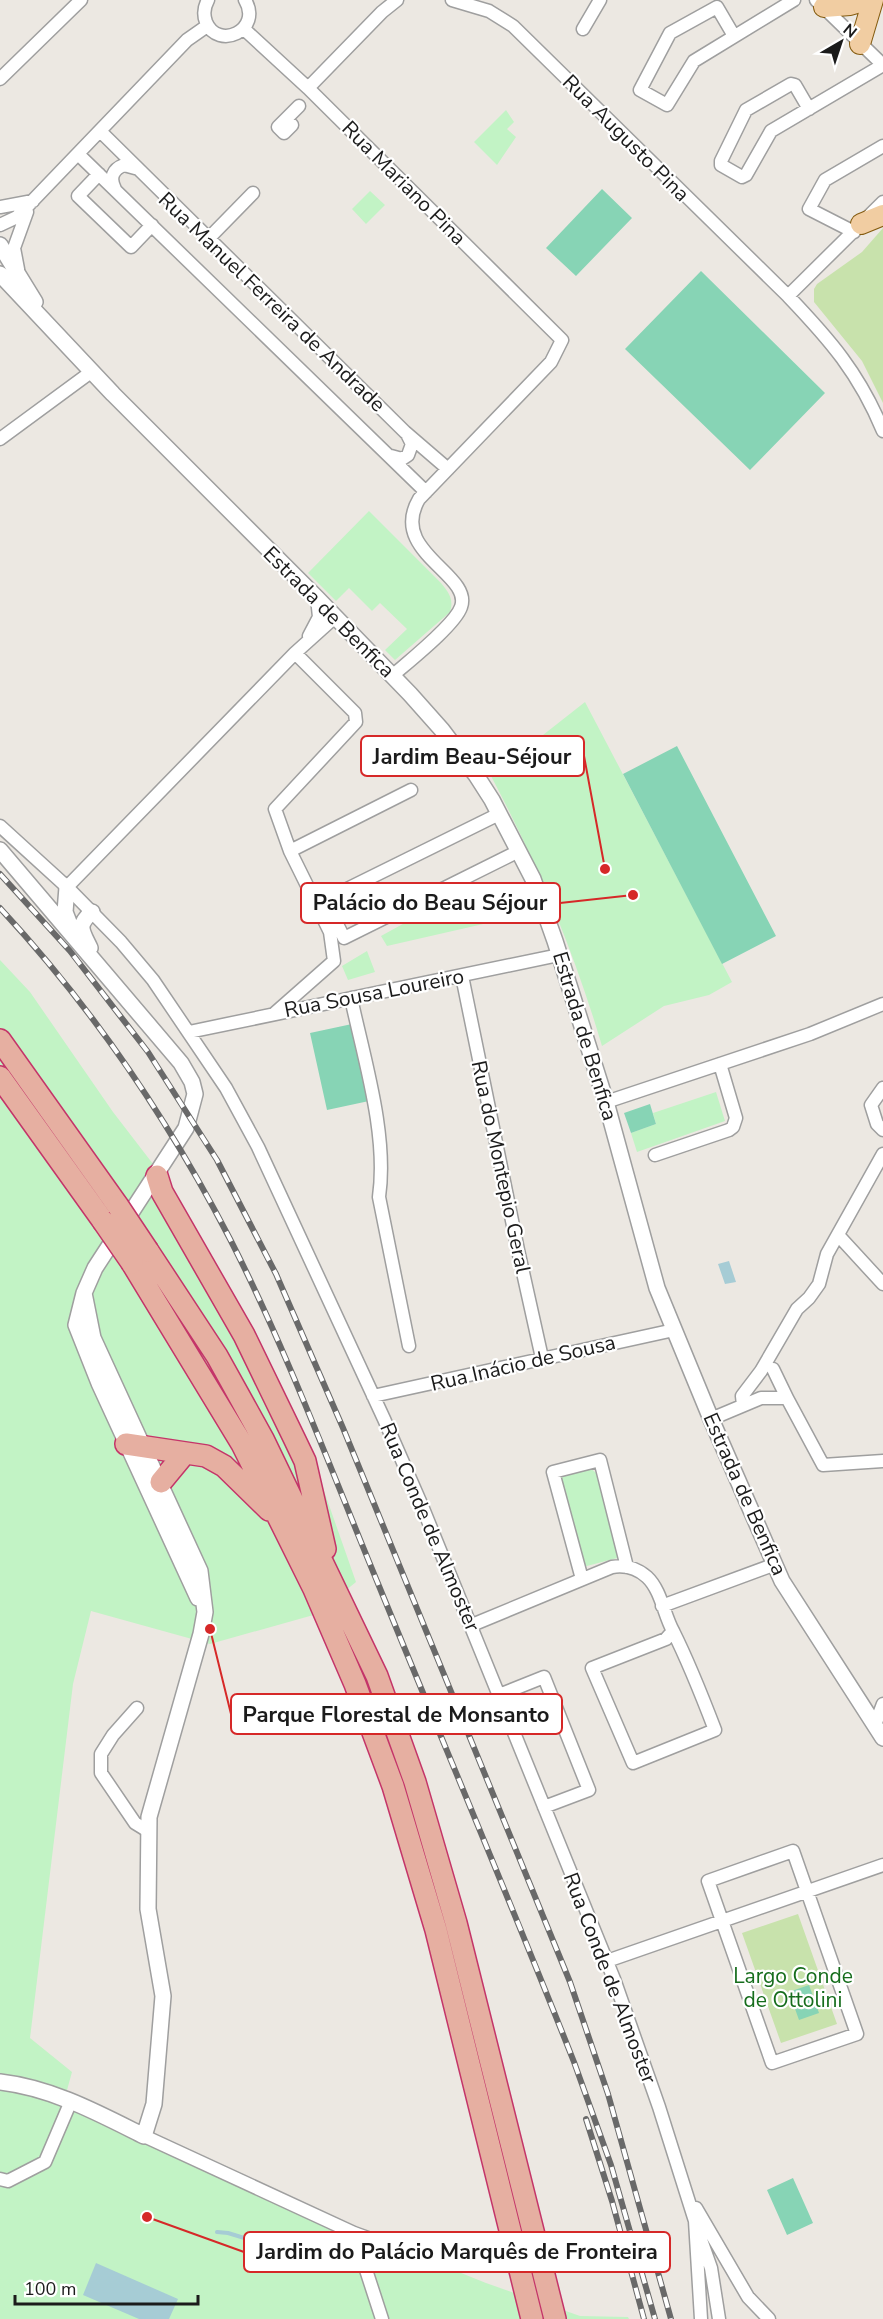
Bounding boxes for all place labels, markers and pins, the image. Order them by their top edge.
callout: Jardim Beau-Séjour [361,736,584,776]
callout: Palácio do Beau Séjour [301,883,560,923]
callout: Parque Florestal de Monsanto [231,1694,562,1734]
callout: Jardim do Palácio Marquês de Fronteira [244,2232,670,2272]

